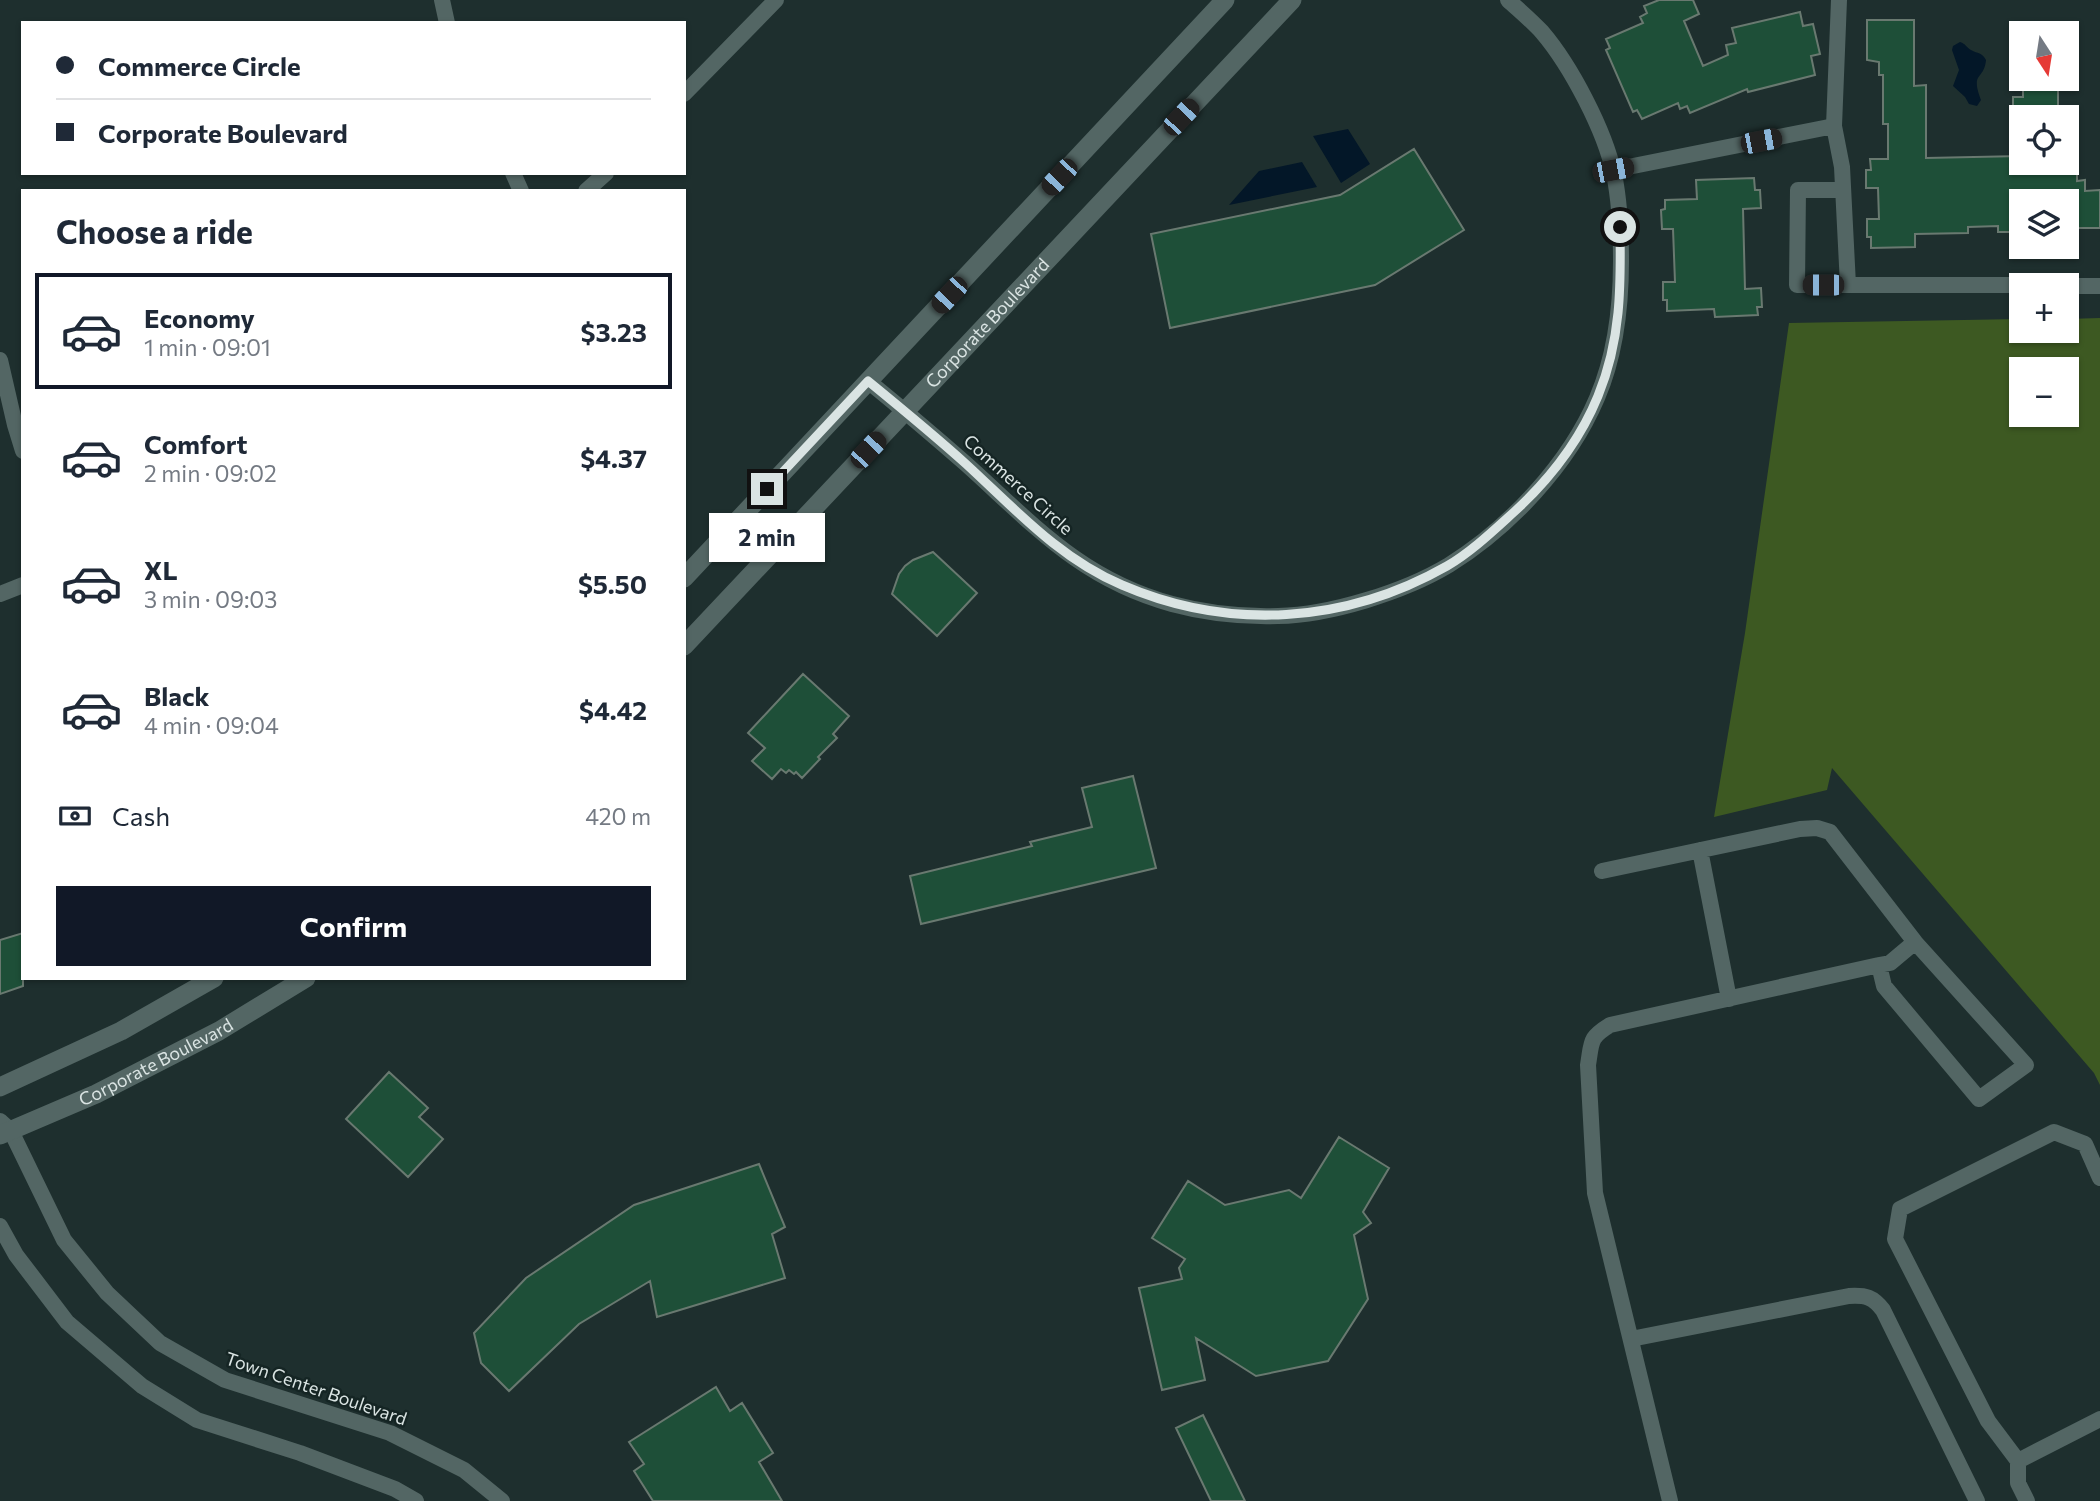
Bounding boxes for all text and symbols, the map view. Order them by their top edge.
north arrow [2009,21,2079,91]
map controls [2009,21,2079,427]
text: Commerce Circle [98,50,301,81]
car [1159,94,1204,140]
button: locate [2009,105,2079,175]
text: Corporate Boulevard [98,117,348,148]
car [1739,127,1784,155]
car [1037,154,1082,200]
car [1591,156,1636,184]
button: layers [2009,189,2079,259]
text: Choose a ride [56,211,253,251]
route start [1604,211,1636,243]
street label: Corporate Boulevard [920,253,1053,392]
car [927,272,972,318]
button: + [2009,273,2079,343]
car [1803,275,1845,296]
icon: car [60,300,123,363]
text: Economy [144,302,255,333]
text: $3.23 [580,316,647,347]
text: 1 min · 09:01 [144,333,271,361]
button: − [2009,357,2079,427]
icon: car [60,426,123,489]
car [846,427,891,473]
text: Comfort [144,428,247,459]
street label: Commerce Circle [959,429,1078,539]
text: $4.37 [580,442,647,473]
text: 2 min · 09:02 [144,459,277,487]
route end [751,473,783,505]
callout: 2 min [709,514,825,562]
text: 2 min [738,523,796,551]
icon: car [60,552,123,615]
text: XL [144,554,178,585]
text: $5.50 [578,568,647,599]
text: 3 min · 09:03 [144,585,277,613]
icon: car [60,678,123,741]
text: Black [144,680,210,711]
text: $4.42 [579,694,647,725]
text: 4 min · 09:04 [144,711,279,739]
icon: cash [56,797,94,835]
text: Cash [112,800,170,831]
text: 420 m [585,802,651,830]
button: Confirm [56,886,651,966]
street label: Corporate Boulevard [75,1013,237,1110]
street label: Town Center Boulevard [223,1347,410,1429]

